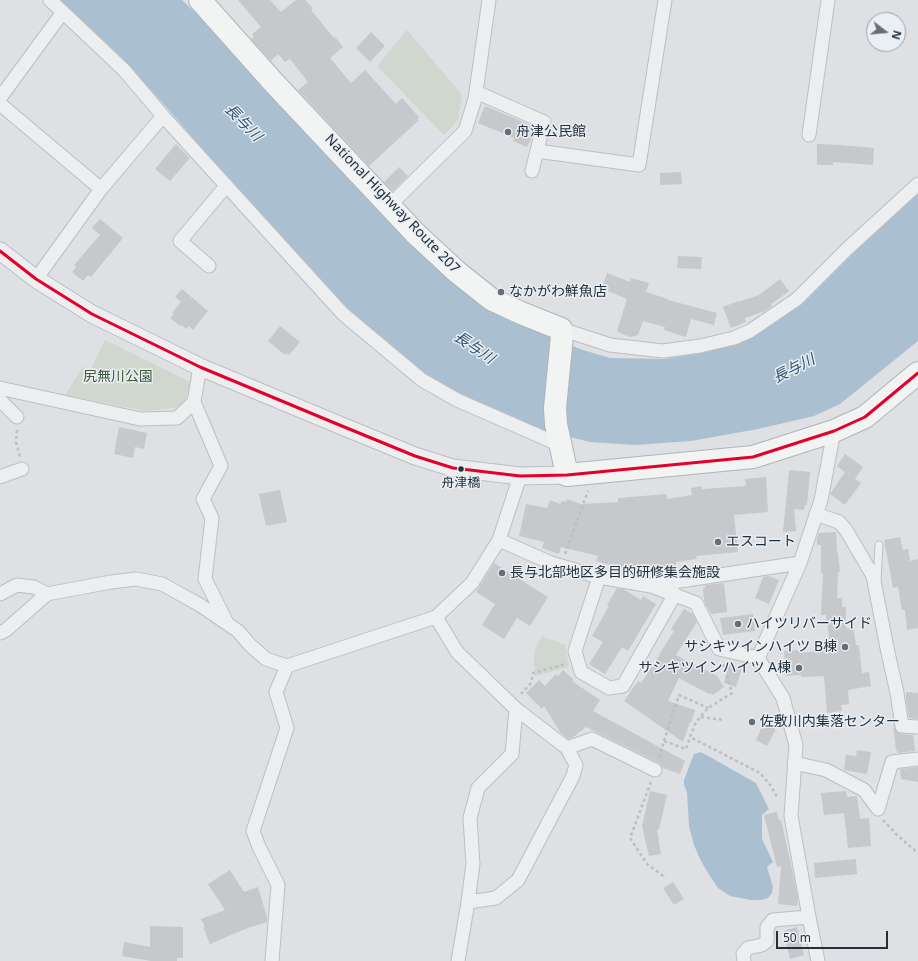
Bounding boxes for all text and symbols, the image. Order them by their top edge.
north arrow [866,12,906,52]
text: N [889,29,906,42]
water label: 長与川 [221,101,265,145]
place label: 舟津公民館 [516,124,586,140]
marker: 舟津公民館 [503,127,513,137]
street label: National Highway Route 207 [321,131,463,277]
place label: なかがわ鮮魚店 [509,284,607,300]
marker: なかがわ鮮魚店 [496,287,506,297]
water label: 長与川 [450,328,498,368]
water label: 長与川 [770,351,818,387]
park label: 尻無川公園 [83,369,153,385]
marker: 舟津橋 [456,464,466,474]
place label: 舟津橋 [442,475,480,491]
place label: エスコート [726,534,796,550]
marker: エスコート [713,537,723,547]
place label: 長与北部地区多目的研修集会施設 [510,565,720,581]
marker: 長与北部地区多目的研修集会施設 [497,568,507,578]
place label: ハイツリバーサイド [746,616,872,632]
marker: ハイツリバーサイド [733,619,743,629]
place label: サシキツインハイツ B棟 [684,639,837,655]
marker: サシキツインハイツ B棟 [840,642,850,652]
place label: サシキツインハイツ A棟 [638,660,791,676]
marker: サシキツインハイツ A棟 [794,663,804,673]
place label: 佐敷川内集落センター [760,714,900,730]
marker: 佐敷川内集落センター [747,717,757,727]
scale bar [778,923,890,949]
text: 50 m [783,929,811,946]

